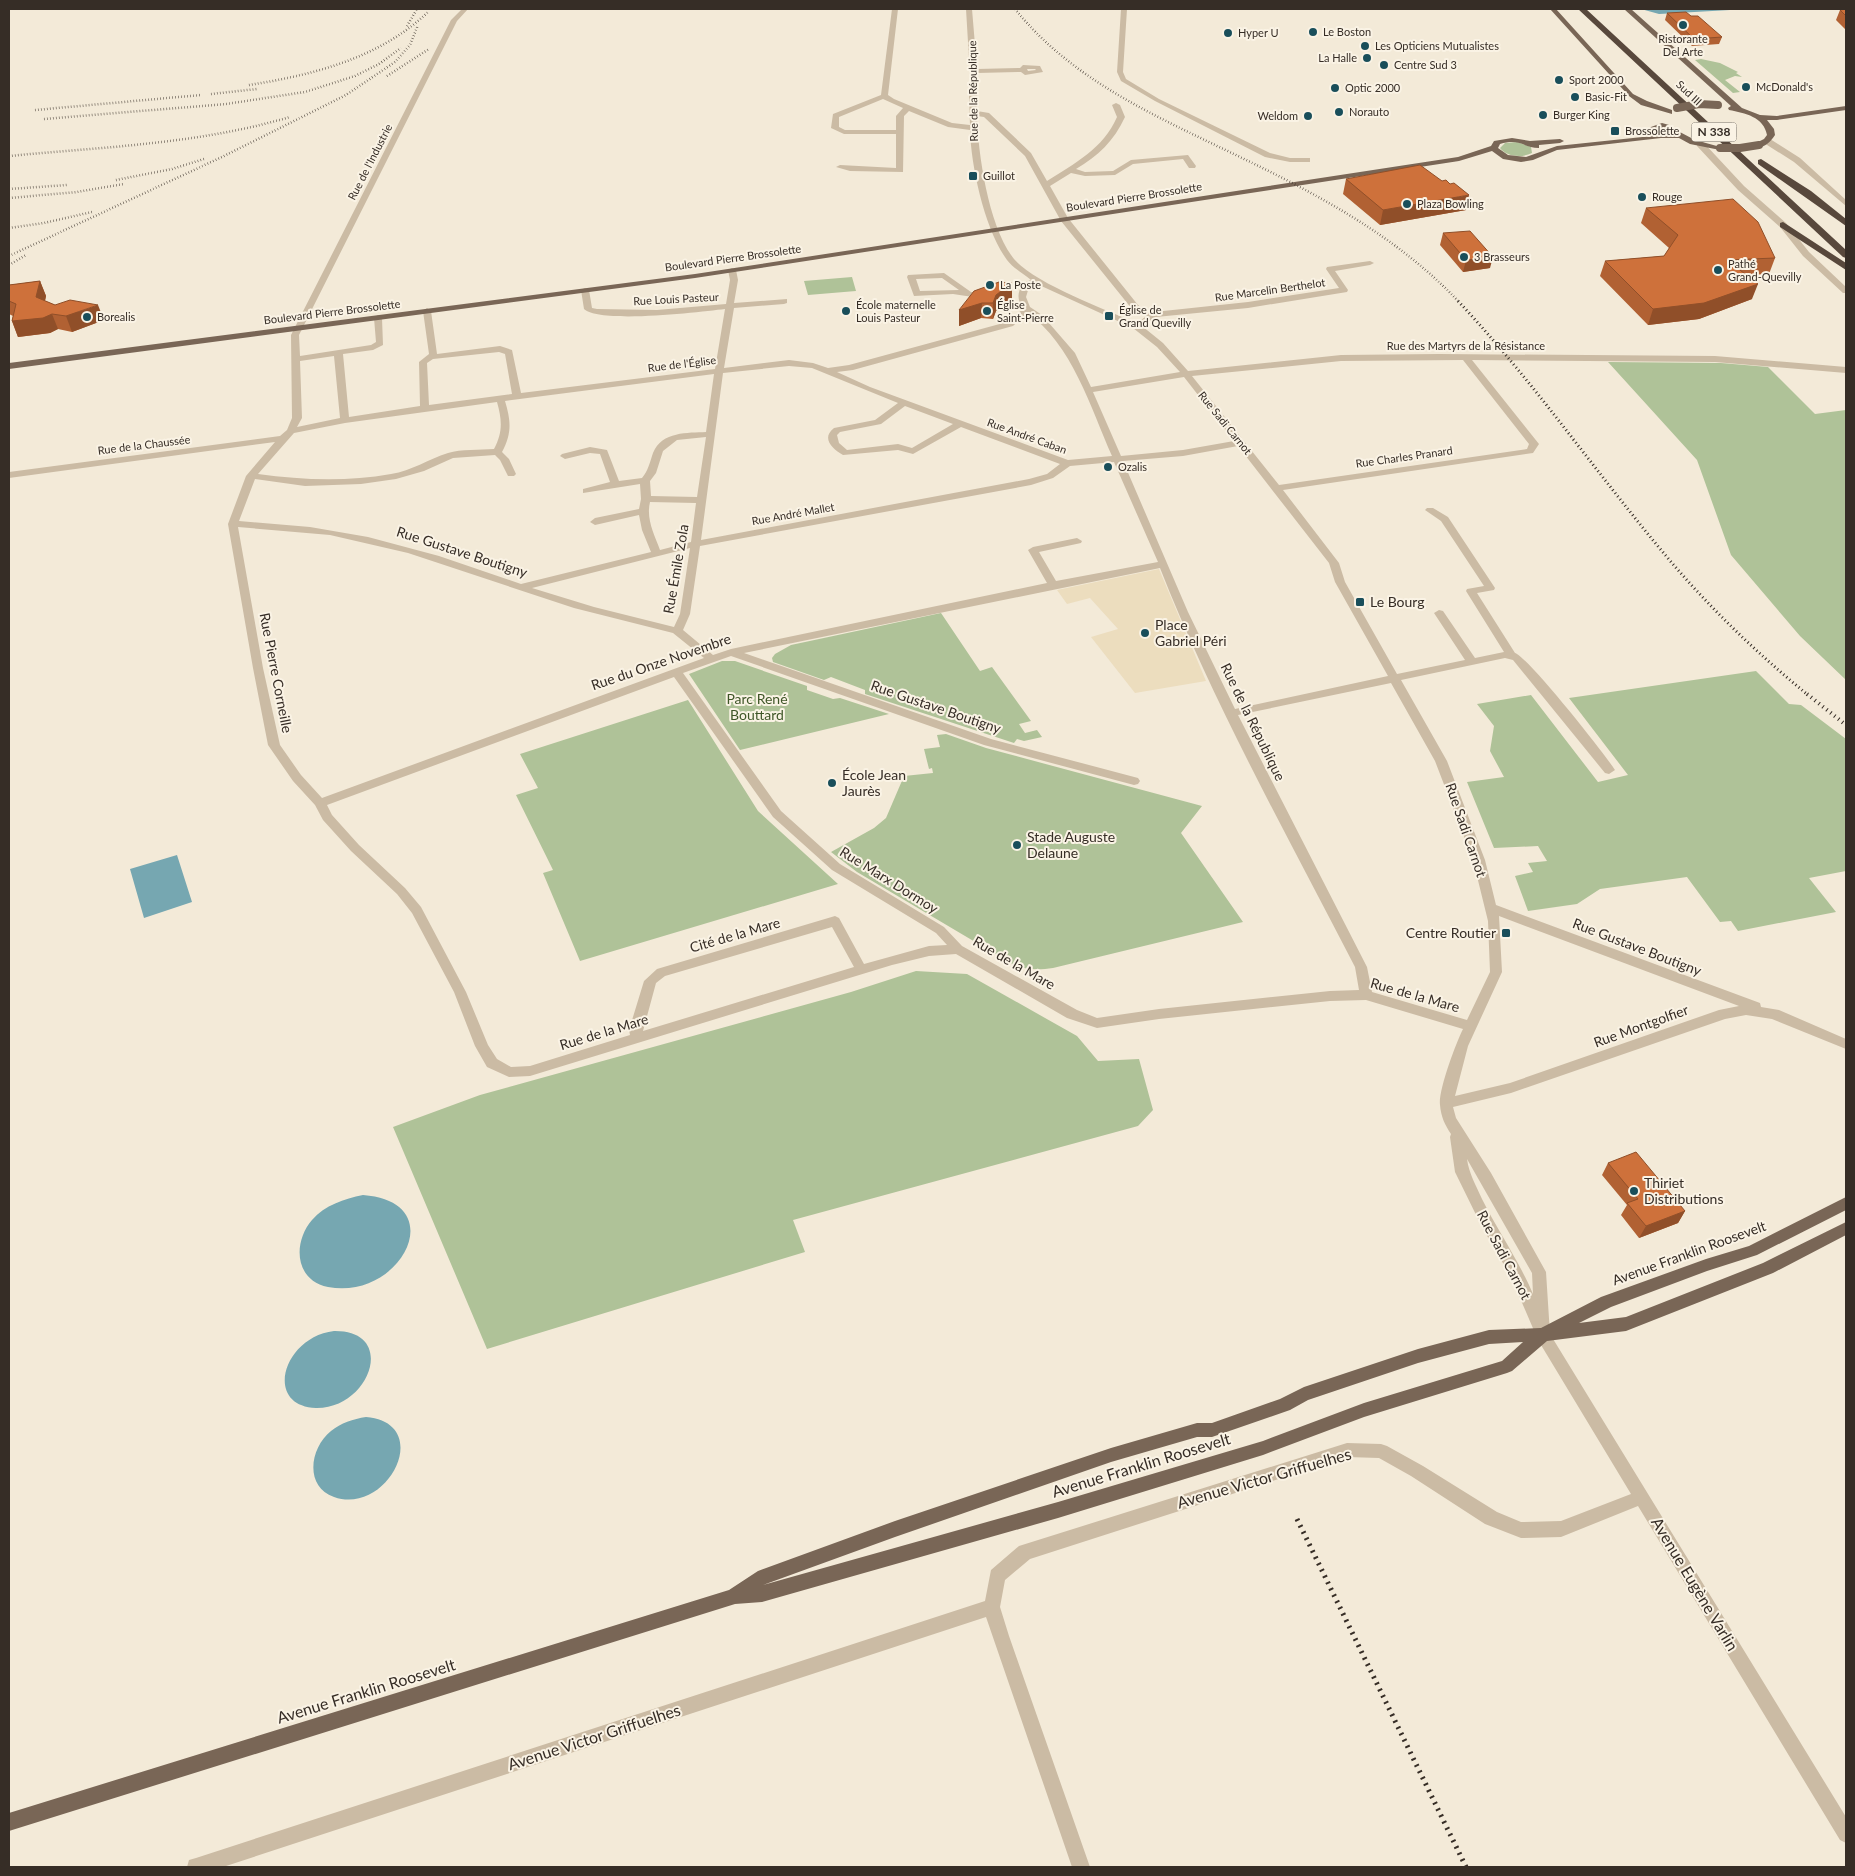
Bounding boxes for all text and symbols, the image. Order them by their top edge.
marker: Ristorante Del Arte [1677,19,1689,31]
place label: Le Boston [1323,25,1371,38]
place label: Hyper U [1238,26,1279,39]
marker: Le Boston [1307,26,1319,38]
marker: Hyper U [1222,27,1234,39]
place label: Ristorante Del Arte [1658,32,1708,58]
place label: Les Opticiens Mutualistes [1375,39,1499,52]
street label: Rue de la République [965,40,980,142]
marker: Les Opticiens Mutualistes [1359,40,1371,52]
place label: La Halle [1318,51,1357,64]
marker: La Halle [1361,52,1373,64]
place label: Centre Sud 3 [1394,58,1457,71]
marker: Centre Sud 3 [1378,59,1390,71]
place label: Sport 2000 [1569,73,1624,86]
marker: Sport 2000 [1553,74,1565,86]
street label: Sud III [1674,78,1705,108]
place label: McDonald's [1756,80,1813,93]
place label: Optic 2000 [1345,81,1401,94]
marker: McDonald's [1740,81,1752,93]
marker: Optic 2000 [1329,82,1341,94]
place label: Basic-Fit [1585,90,1627,103]
marker: Basic-Fit [1569,91,1581,103]
place label: Norauto [1349,105,1389,118]
marker: Norauto [1333,106,1345,118]
place label: Burger King [1553,108,1610,121]
place label: Weldom [1257,109,1298,122]
marker: Burger King [1537,109,1549,121]
marker: Weldom [1302,110,1314,122]
street label: Rue de l'Industrie [345,121,394,202]
road number: N 338 [1692,122,1736,142]
place label: Brossolette [1625,124,1680,137]
marker: Brossolette [1609,125,1621,137]
place label: Guillot [983,169,1015,182]
marker: Guillot [967,170,979,182]
street label: Boulevard Pierre Brossolette [1065,179,1203,214]
place label: Rouge [1652,190,1683,203]
marker: Rouge [1636,191,1648,203]
place label: Plaza Bowling [1417,197,1484,210]
marker: Plaza Bowling [1401,198,1413,210]
street label: Boulevard Pierre Brossolette [664,241,802,273]
place label: 3 Brasseurs [1474,250,1530,263]
marker: 3 Brasseurs [1458,251,1470,263]
place label: Pathé Grand-Quevilly [1728,257,1802,283]
marker: Pathé Grand-Quevilly [1712,264,1724,276]
street label: Rue Marcelin Berthelot [1214,275,1326,304]
place label: La Poste [1000,278,1041,291]
marker: La Poste [984,279,996,291]
street label: Rue Louis Pasteur [633,290,719,307]
street label: Boulevard Pierre Brossolette [263,297,401,326]
place label: École maternelle Louis Pasteur [856,298,936,324]
place label: Église Saint-Pierre [997,298,1054,324]
place label: Église de Grand Quevilly [1119,303,1191,329]
marker: École maternelle Louis Pasteur [840,305,852,317]
marker: Église Saint-Pierre [981,305,993,317]
place label: Borealis [97,310,136,323]
marker: Église de Grand Quevilly [1103,310,1115,322]
marker: Borealis [81,311,93,323]
street label: Rue des Martyrs de la Résistance [1387,339,1545,352]
street label: Rue de l'Église [647,353,717,374]
street label: Rue Sadi Carnot [1196,389,1255,457]
street label: Rue André Caban [986,415,1069,456]
street label: Rue de la Chaussée [97,432,191,457]
street label: Rue Charles Pranard [1355,443,1453,470]
place label: Ozalis [1118,460,1147,473]
marker: Ozalis [1102,461,1114,473]
street label: Rue André Mallet [751,500,835,527]
street label: Rue Gustave Boutigny [395,522,530,581]
street label: Rue Émile Zola [659,523,692,615]
place label: Le Bourg [1370,593,1425,610]
marker: Le Bourg [1354,596,1366,608]
street label: Rue Pierre Corneille [257,611,296,734]
place label: Place Gabriel Péri [1155,616,1227,649]
marker: Place Gabriel Péri [1139,627,1151,639]
street label: Rue du Onze Novembre [589,630,733,693]
street label: Rue de la République [1218,660,1289,783]
street label: Rue Gustave Boutigny [869,676,1004,737]
park label: Parc René Bouttard [726,690,788,723]
place label: École Jean Jaurès [842,766,906,799]
marker: École Jean Jaurès [826,777,838,789]
street label: Rue Sadi Carnot [1442,780,1491,879]
place label: Stade Auguste Delaune [1027,828,1115,861]
marker: Stade Auguste Delaune [1011,839,1023,851]
street label: Rue Marx Dormoy [837,843,942,917]
street label: Cité de la Mare [688,913,782,956]
street label: Rue Gustave Boutigny [1570,914,1705,979]
place label: Centre Routier [1406,924,1496,941]
marker: Centre Routier [1500,927,1512,939]
street label: Rue de la Mare [970,932,1058,993]
street label: Rue de la Mare [1369,974,1462,1015]
street label: Rue Montgolfier [1591,1001,1691,1051]
street label: Rue de la Mare [557,1010,650,1053]
place label: Thiriet Distributions [1644,1174,1724,1207]
marker: Thiriet Distributions [1628,1185,1640,1197]
street label: Rue Sadi Carnot [1474,1207,1535,1302]
street label: Avenue Franklin Roosevelt [1610,1217,1768,1288]
street label: Avenue Franklin Roosevelt [1049,1428,1233,1501]
street label: Avenue Victor Griffuelhes [1174,1443,1353,1512]
street label: Avenue Eugène Varlin [1648,1514,1743,1654]
street label: Avenue Franklin Roosevelt [274,1654,458,1727]
street label: Avenue Victor Griffuelhes [505,1700,683,1773]

